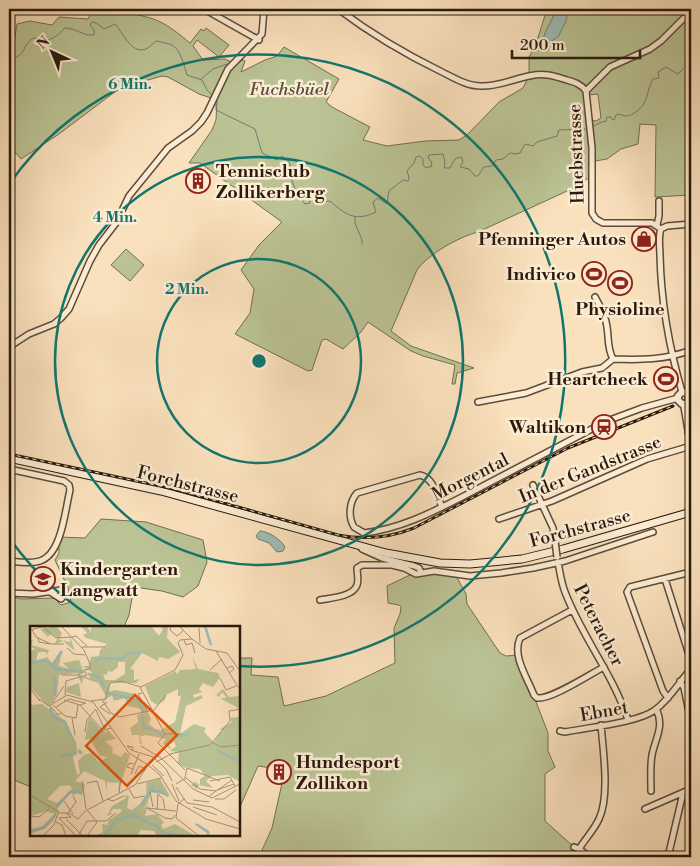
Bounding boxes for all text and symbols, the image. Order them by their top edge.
north arrow [28,28,78,78]
scale bar [512,28,640,60]
text: N [33,33,54,54]
text: 200 m [520,36,565,55]
text: 6 Min. [108,75,152,94]
park label: Fuchsbüel [249,78,329,101]
street label: Huebstrasse [563,104,590,204]
place label: Tennisclub Zollikerberg [216,160,326,204]
building icon: Tennisclub Zollikerberg [185,168,211,194]
text: 4 Min. [93,208,137,227]
shop icon: Pfenninger Autos [631,226,657,252]
place label: Pfenninger Autos [478,228,626,251]
sports icon: Indivico [581,261,607,287]
place label: Indivico [506,263,576,286]
sports icon: Physioline [607,270,633,296]
text: 2 Min. [165,280,209,299]
place label: Physioline [575,298,665,321]
centre of rings [250,352,268,370]
sports icon: Heartcheck [653,366,679,392]
place label: Heartcheck [547,368,649,391]
station icon: Waltikon [591,414,617,440]
place label: Waltikon [508,416,586,439]
street label: In der Gandstrasse [516,430,665,508]
street label: Morgental [428,448,513,507]
street label: Forchstrasse [135,461,241,508]
street label: Forchstrasse [527,504,633,553]
place label: Kindergarten Langwatt [60,558,178,602]
school or university icon: Kindergarten Langwatt [30,566,56,592]
street label: Peteracher [568,580,629,670]
inset map [30,626,240,836]
street label: Ebnet [578,696,631,727]
place label: Hundesport Zollikon [296,751,400,795]
building icon: Hundesport Zollikon [266,759,292,785]

